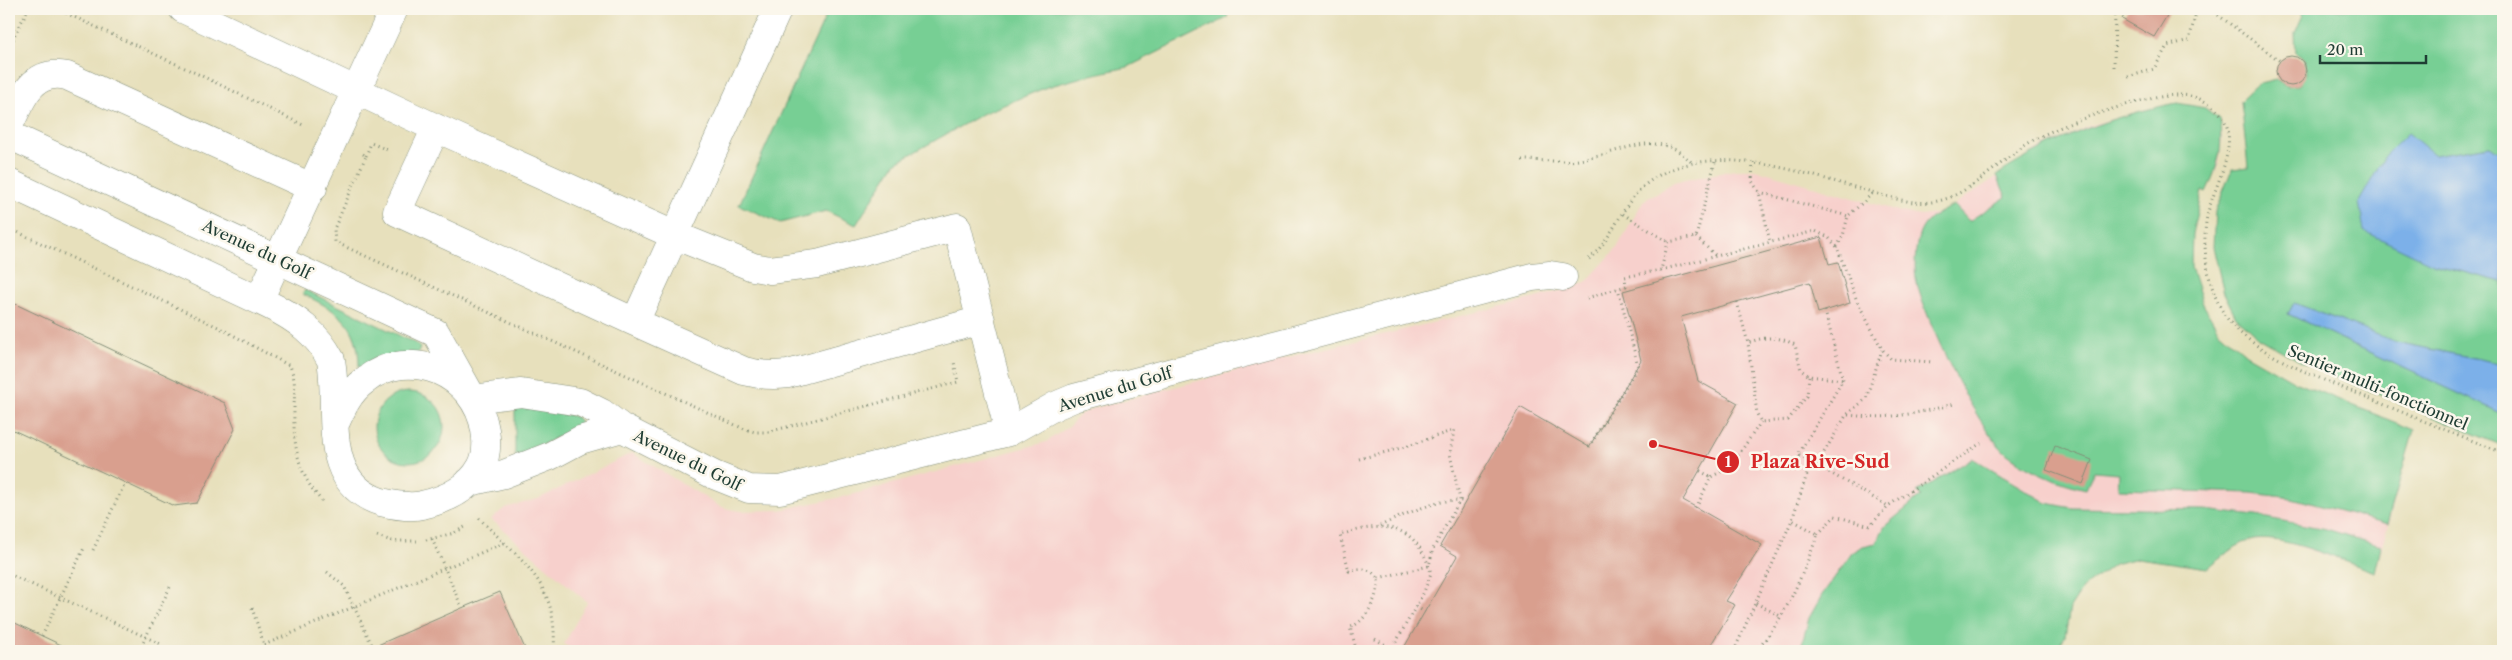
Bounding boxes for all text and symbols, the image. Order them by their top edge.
scale bar [2320,32,2426,64]
text: 20 m [2327,40,2363,59]
street label: Avenue du Golf [198,215,317,284]
street label: Sentier multi-fonctionnel [2285,340,2471,434]
street label: Avenue du Golf [1055,361,1177,416]
street label: Avenue du Golf [630,425,748,496]
callout: Plaza Rive-Sud [1716,445,1900,478]
text: Plaza Rive-Sud [1751,451,1889,473]
text: 1 [1725,452,1732,471]

